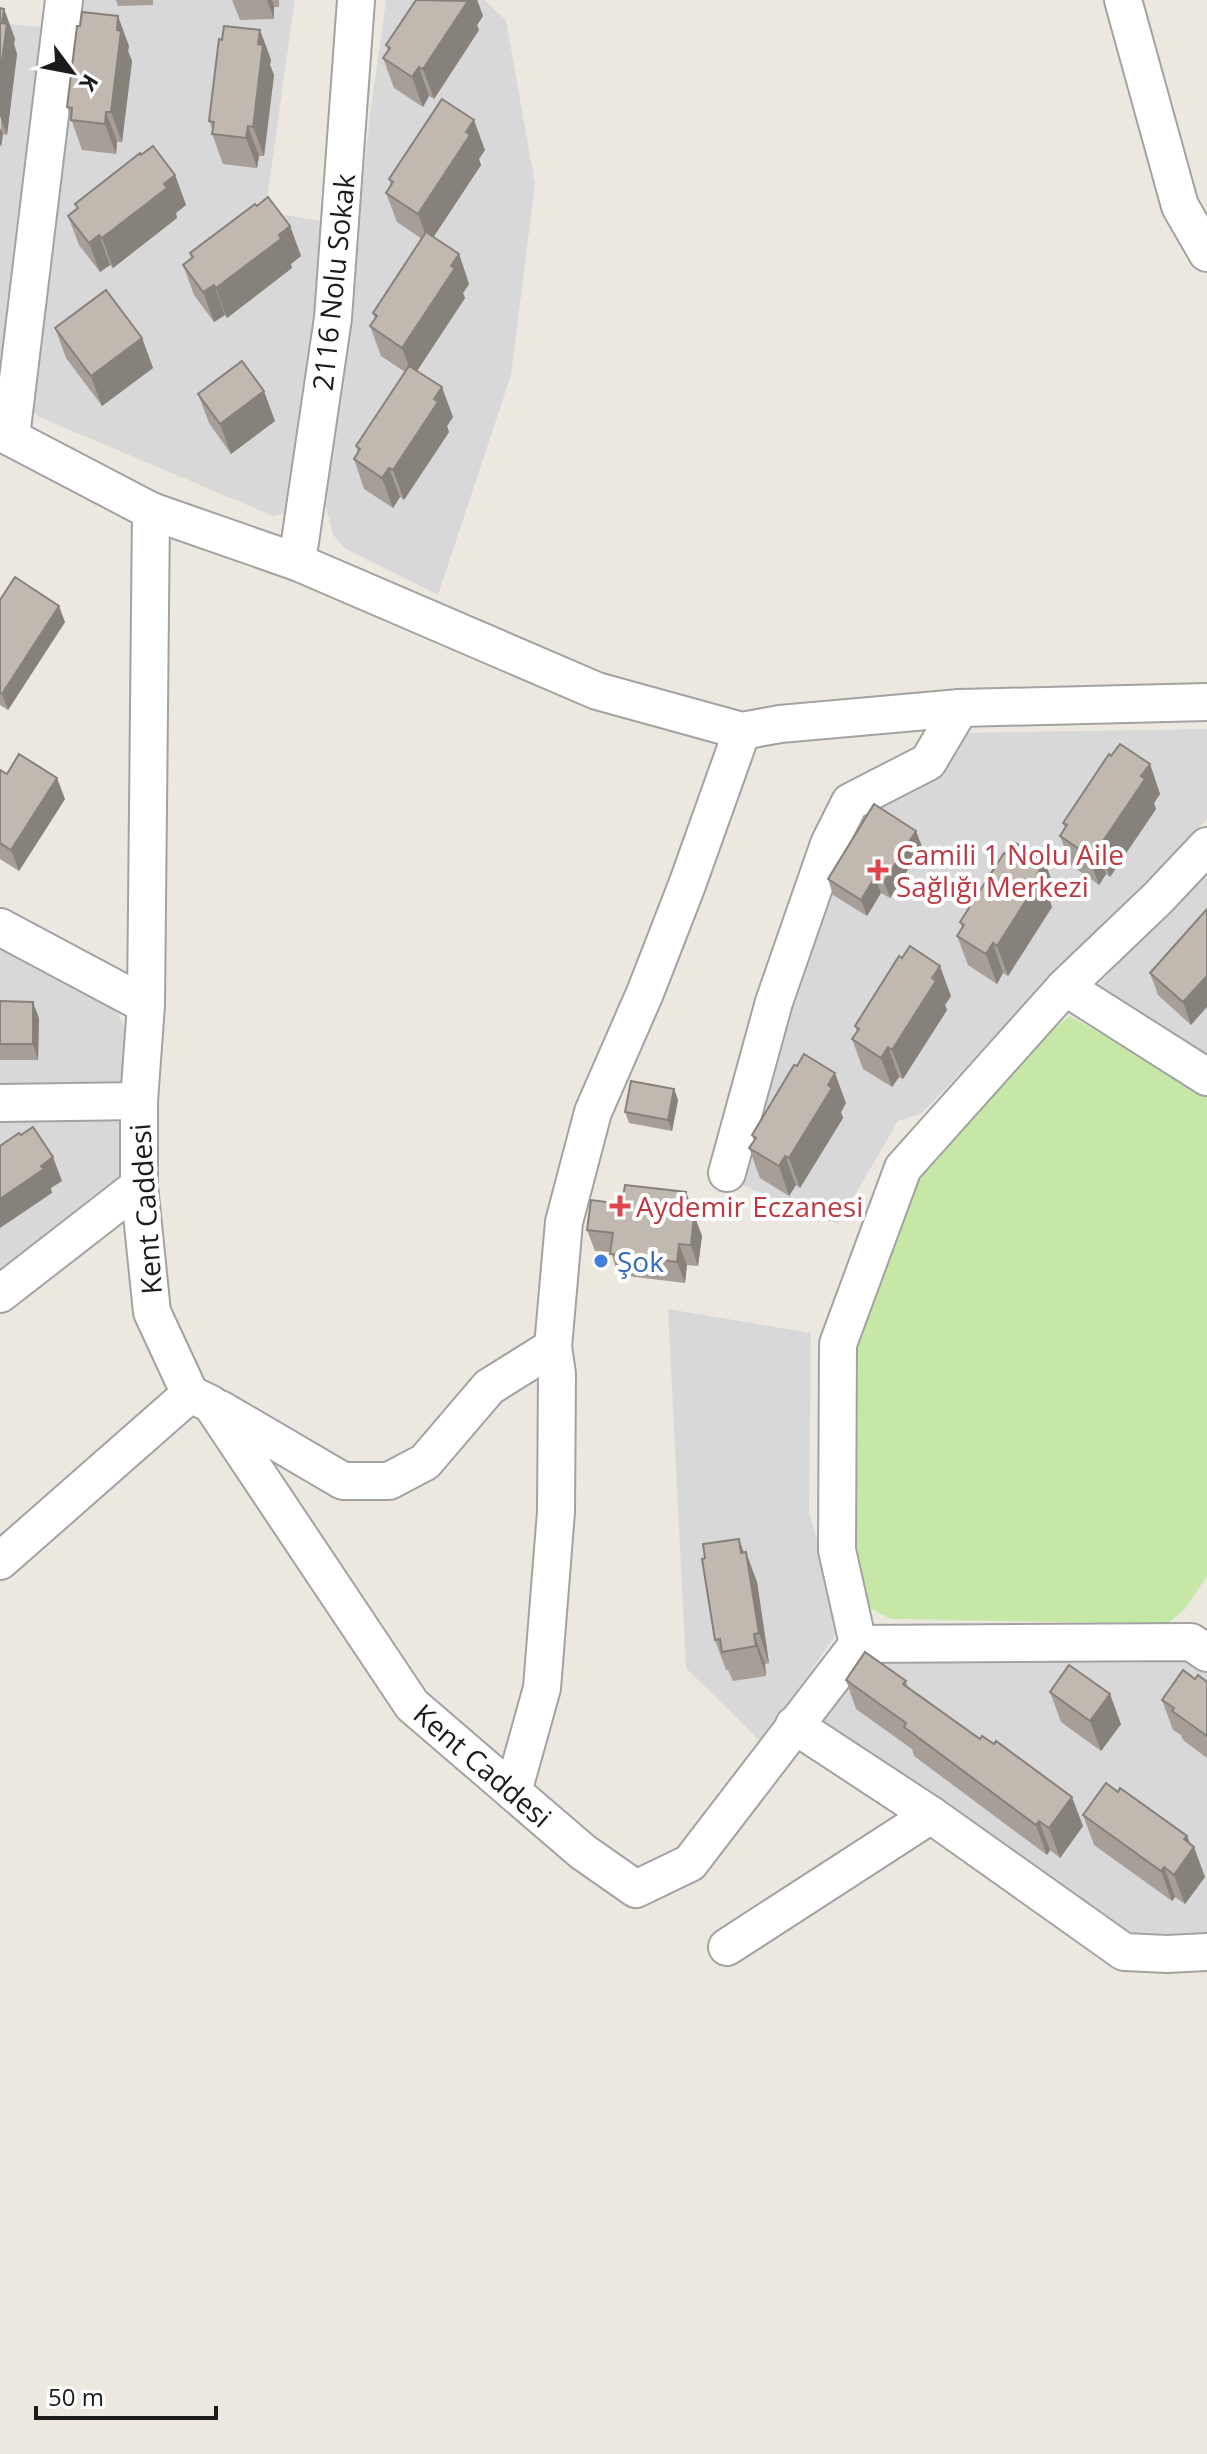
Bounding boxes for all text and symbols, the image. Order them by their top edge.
north arrow [32,32,112,112]
text: K [73,69,106,98]
street label: 2116 Nolu Sokak [303,171,363,392]
place label: Camili 1 Nolu Aile Sağlığı Merkezi [896,835,1124,905]
marker: Camili 1 Nolu Aile Sağlığı Merkezi [867,859,889,881]
street label: Kent Caddesi [120,1122,170,1296]
place label: Aydemir Eczanesi [636,1187,863,1225]
marker: Aydemir Eczanesi [611,1197,629,1215]
place label: Şok [617,1242,664,1280]
marker: Şok [592,1252,610,1270]
street label: Kent Caddesi [406,1695,560,1835]
scale bar [36,2370,216,2420]
text: 50 m [48,2380,104,2413]

